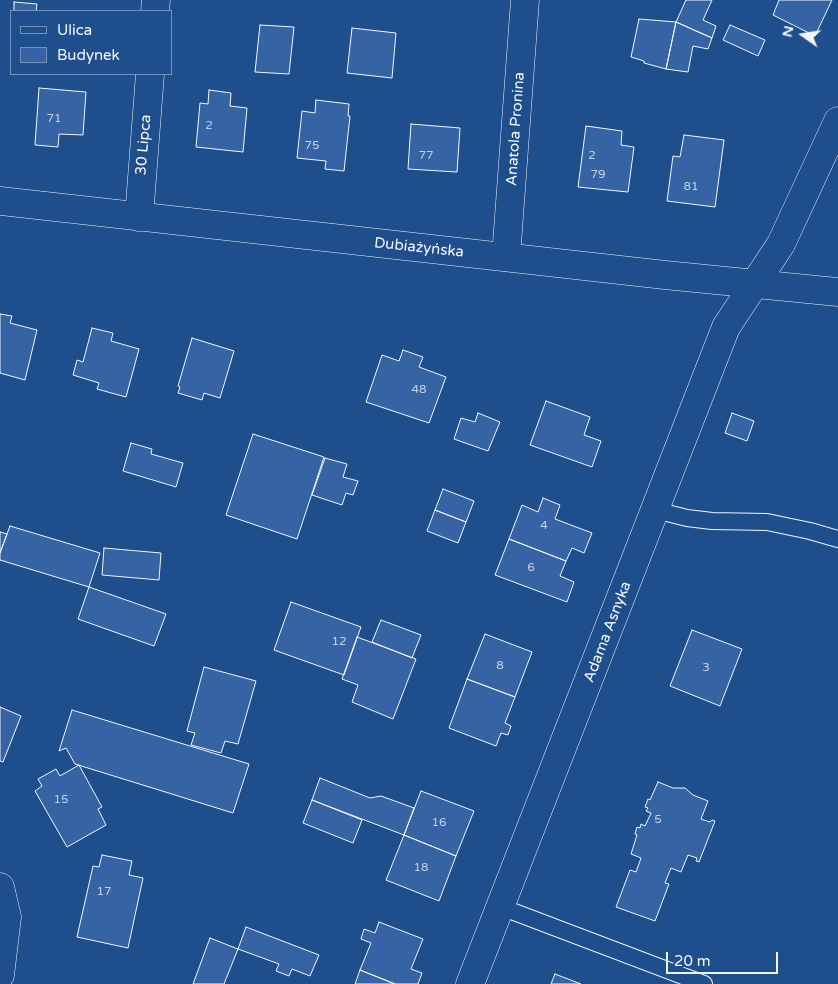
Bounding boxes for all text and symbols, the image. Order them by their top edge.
legend [10,10,172,75]
north arrow [778,10,828,60]
text: Ulica [57,21,92,39]
text: N [778,24,797,39]
text: Budynek [57,46,120,64]
street label: Anatola Pronina [503,71,529,187]
house number: 71 [46,112,62,126]
street label: 30 Lipca [132,114,156,176]
house number: 2 [205,119,213,133]
house number: 75 [304,139,320,153]
house number: 77 [418,149,434,163]
house number: 2 [588,149,596,163]
house number: 79 [590,168,606,182]
house number: 81 [683,180,699,194]
street label: Dubiażyńska [373,234,465,262]
house number: 48 [411,383,427,397]
house number: 4 [540,519,548,533]
house number: 6 [527,561,535,575]
street label: Adama Asnyka [580,579,636,685]
house number: 12 [331,635,347,649]
house number: 8 [496,659,504,673]
house number: 3 [702,661,710,675]
house number: 15 [53,793,69,807]
house number: 5 [654,813,662,827]
house number: 16 [431,816,447,830]
house number: 18 [413,861,429,875]
house number: 17 [96,885,112,899]
scale bar [668,942,780,974]
text: 20 m [674,952,711,970]

